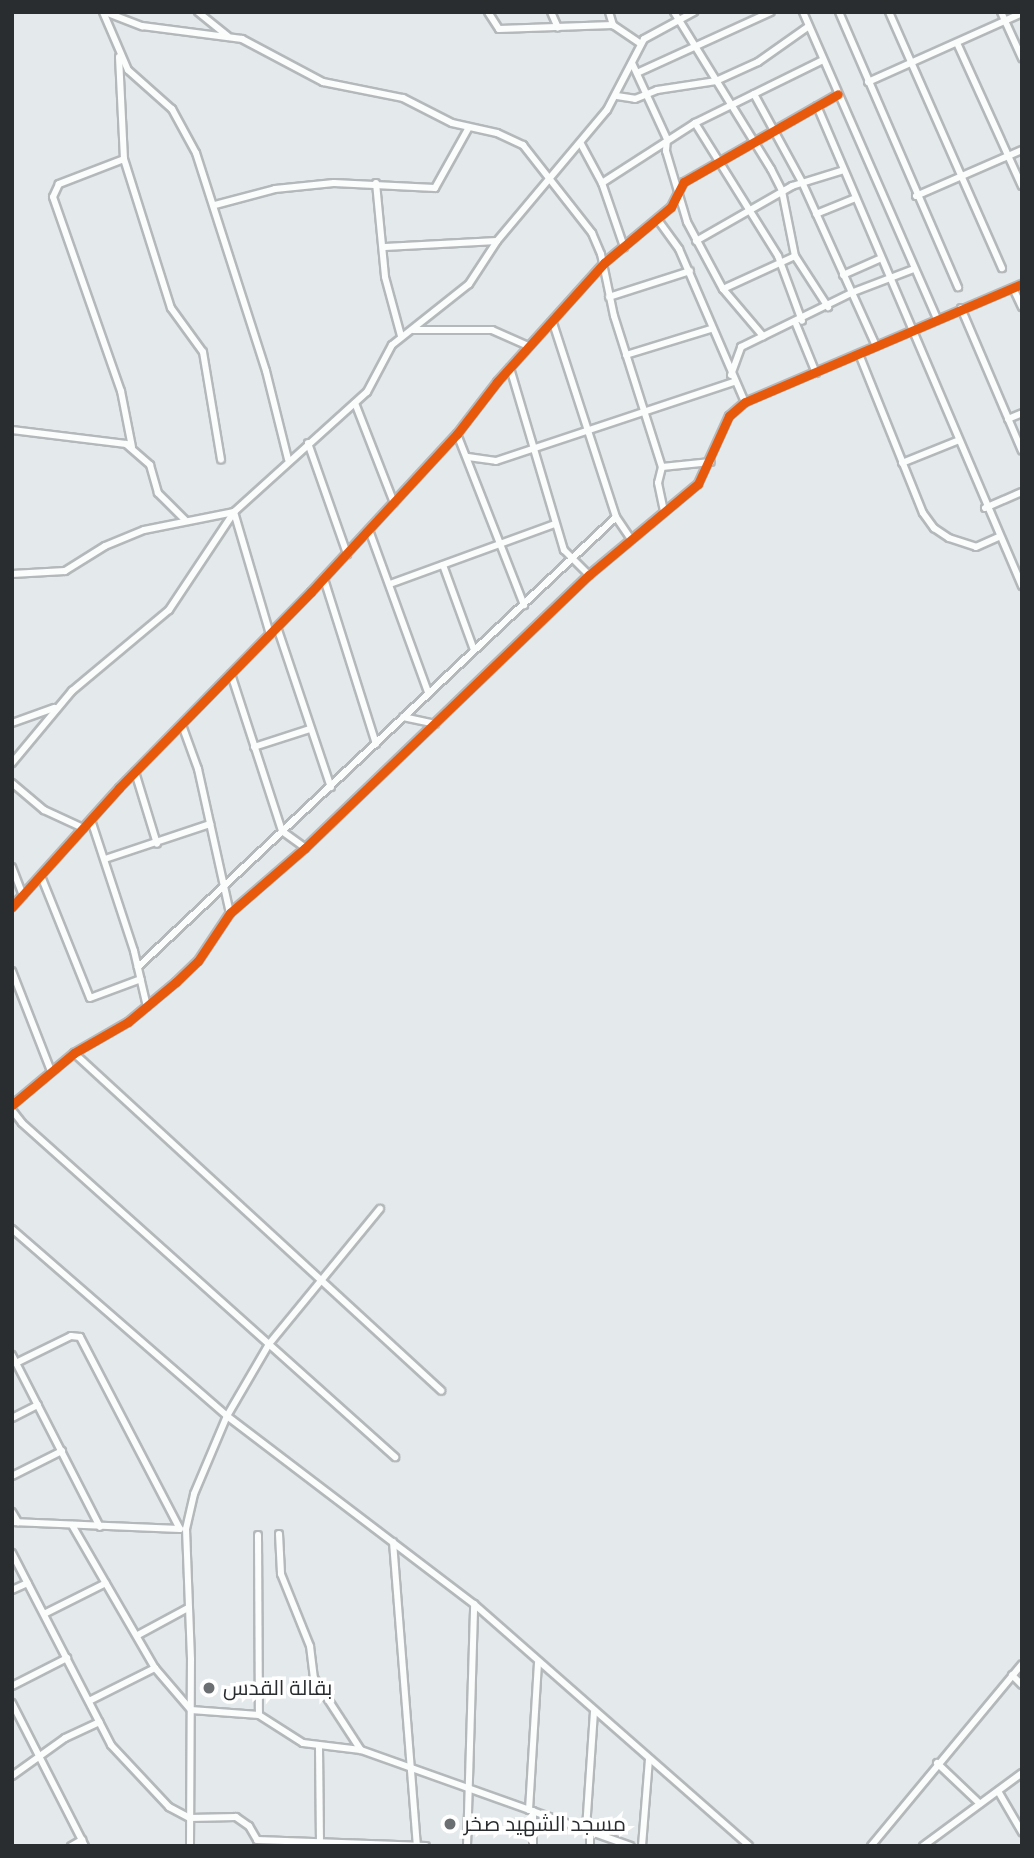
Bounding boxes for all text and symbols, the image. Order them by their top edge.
place label: بقالة القدس [223,1675,332,1701]
marker: بقالة القدس [201,1680,217,1696]
place label: مسجد الشهيد صخر [464,1811,626,1837]
marker: مسجد الشهيد صخر [442,1816,458,1832]

